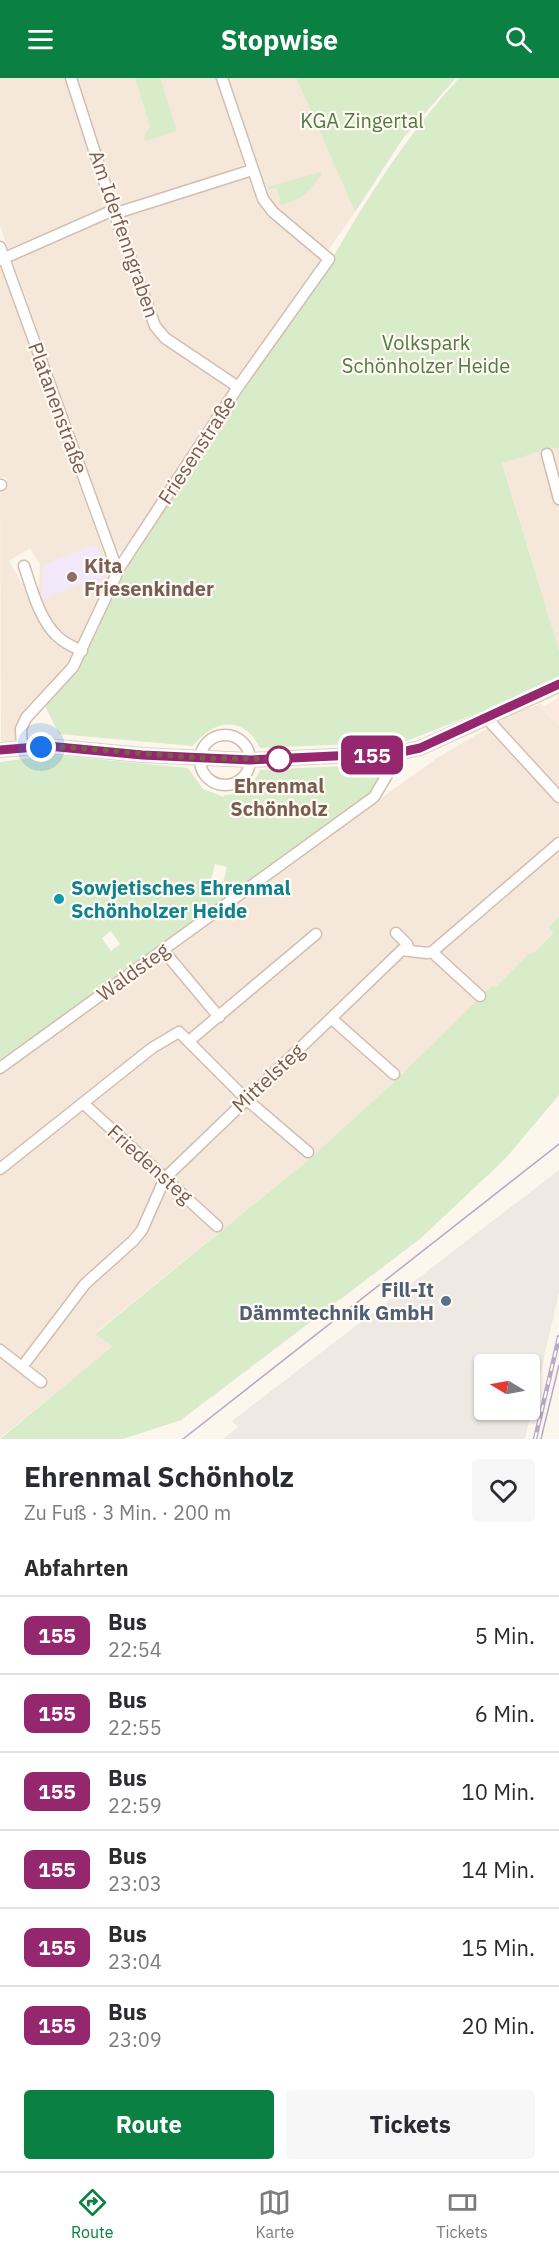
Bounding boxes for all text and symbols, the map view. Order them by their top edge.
text: Stopwise [221,22,338,57]
icon: menu [24,23,57,56]
icon: search [502,23,535,56]
park label: KGA Zingertal [300,107,424,134]
street label: Am Iderfenngraben [83,146,166,321]
park label: Volkspark Schönholzer Heide [342,329,510,379]
street label: Platanenstraße [22,338,95,477]
street label: Friesenstraße [151,390,242,509]
place label: Kita Friesenkinder [84,552,214,602]
marker: Kita Friesenkinder [65,570,79,584]
your location [26,732,56,762]
line badge: 155 [338,736,406,774]
text: 155 [353,741,391,769]
marker: Ehrenmal Schönholz [266,746,292,772]
place label: Ehrenmal Schönholz [230,772,328,822]
place label: Sowjetisches Ehrenmal Schönholzer Heide [71,874,291,924]
marker: Sowjetisches Ehrenmal Schönholzer Heide [52,892,66,906]
street label: Waldsteg [91,936,175,1007]
street label: Mittelsteg [226,1037,310,1118]
street label: Friedensteg [102,1118,199,1209]
place label: Fill-It Dämmtechnik GmbH [239,1276,434,1326]
marker: Fill-It Dämmtechnik GmbH [439,1294,453,1308]
north arrow [474,1354,540,1420]
map controls [474,1354,540,1420]
text: Ehrenmal Schönholz [24,1458,294,1495]
button: heart [472,1459,535,1522]
text: Zu Fuß · 3 Min. · 200 m [24,1499,231,1526]
text: Abfahrten [24,1553,129,1582]
text: Bus [108,1607,147,1636]
text: 155 [38,1621,76,1649]
text: 5 Min. [475,1621,535,1650]
text: 22:54 [108,1636,162,1663]
text: Bus [108,1685,147,1714]
text: 155 [38,1699,76,1727]
text: 6 Min. [475,1699,535,1728]
text: 22:55 [108,1714,162,1741]
text: Bus [108,1763,147,1792]
text: 155 [38,1777,76,1805]
text: 10 Min. [462,1777,535,1806]
text: 22:59 [108,1792,162,1819]
text: Bus [108,1841,147,1870]
text: 155 [38,1855,76,1883]
text: 14 Min. [462,1855,535,1884]
text: 23:03 [108,1870,162,1897]
text: Bus [108,1919,147,1948]
text: 155 [38,1933,76,1961]
text: 15 Min. [462,1933,535,1962]
text: 23:04 [108,1948,162,1975]
text: Bus [108,1997,147,2026]
text: 155 [38,2011,76,2039]
text: 20 Min. [462,2011,535,2040]
text: 23:09 [108,2026,162,2053]
button: Route [24,2090,274,2159]
button: Tickets [286,2090,535,2159]
tab: Route [71,2186,113,2242]
tab: Karte [256,2186,294,2242]
tab: Tickets [436,2186,488,2242]

